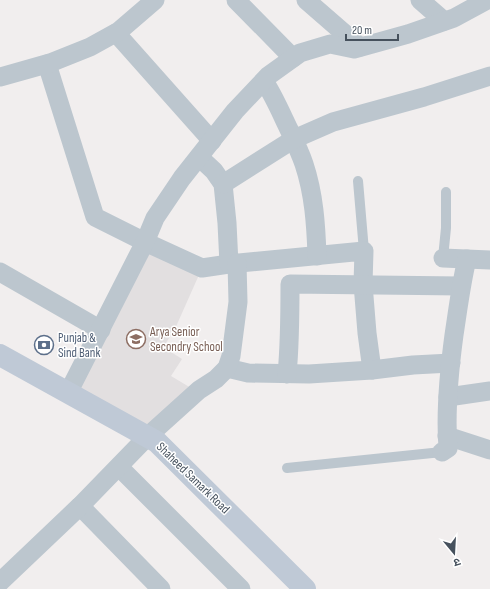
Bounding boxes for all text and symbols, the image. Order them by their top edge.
scale bar [346,16,398,42]
text: 20 m [352,23,372,38]
place label: Arya Senior Secondry School [149,324,223,355]
school or university icon: Arya Senior Secondry School [125,328,147,350]
place label: Punjab & Sind Bank [58,330,100,361]
bank icon: Punjab & Sind Bank [33,334,55,356]
street label: Shaheed Samark Road [153,439,233,517]
north arrow [434,533,474,573]
text: उ [451,555,462,569]

